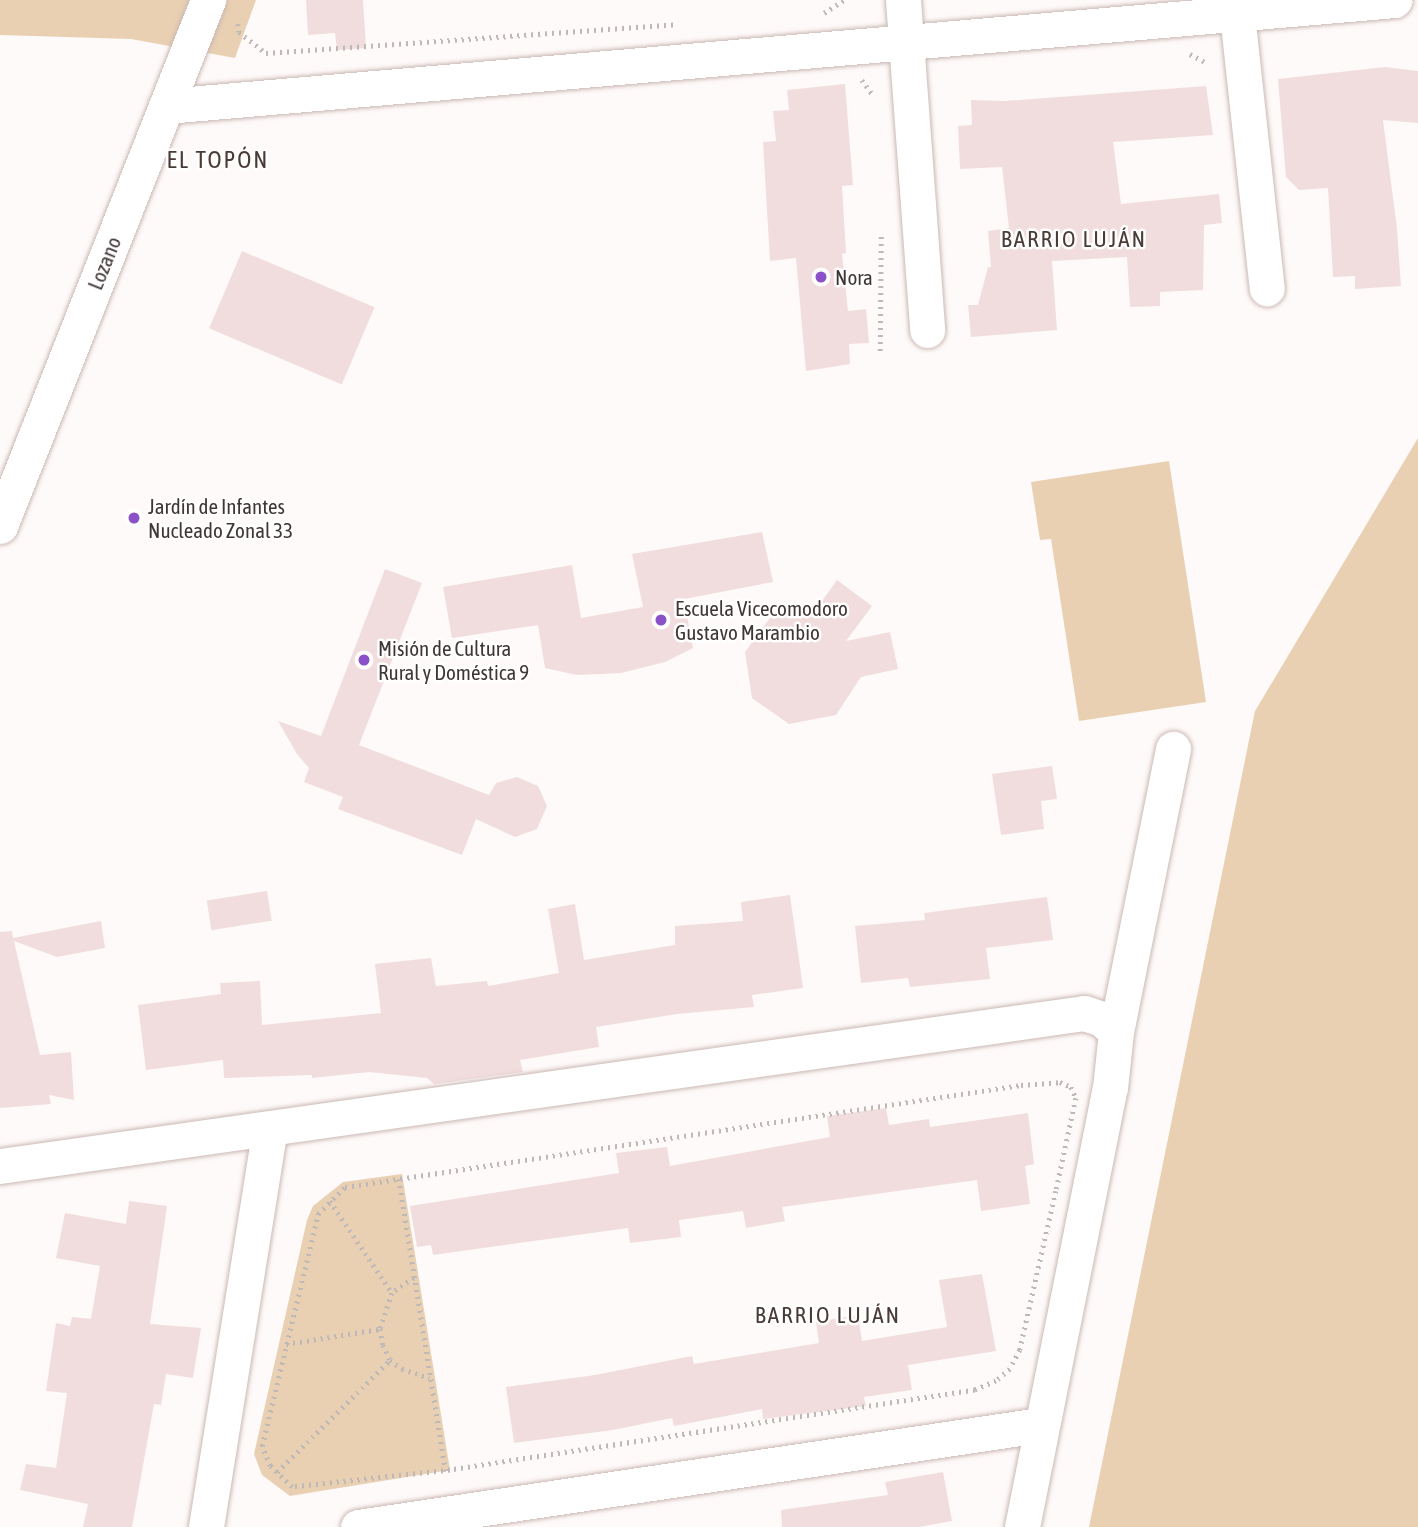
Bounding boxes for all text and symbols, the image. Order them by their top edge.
district label: EL TOPÓN [168,146,268,174]
district label: BARRIO LUJÁN [1002,225,1146,253]
street label: Lozano [82,233,126,293]
place label: Nora [835,264,873,290]
marker: Nora [813,269,829,285]
place label: Jardín de Infantes Nucleado Zonal 33 [148,493,293,543]
marker: Jardín de Infantes Nucleado Zonal 33 [126,510,142,526]
place label: Escuela Vicecomodoro Gustavo Marambio [675,595,848,645]
marker: Escuela Vicecomodoro Gustavo Marambio [653,612,669,628]
place label: Misión de Cultura Rural y Doméstica 9 [378,635,529,685]
marker: Misión de Cultura Rural y Doméstica 9 [356,652,372,668]
district label: BARRIO LUJÁN [756,1301,900,1329]

